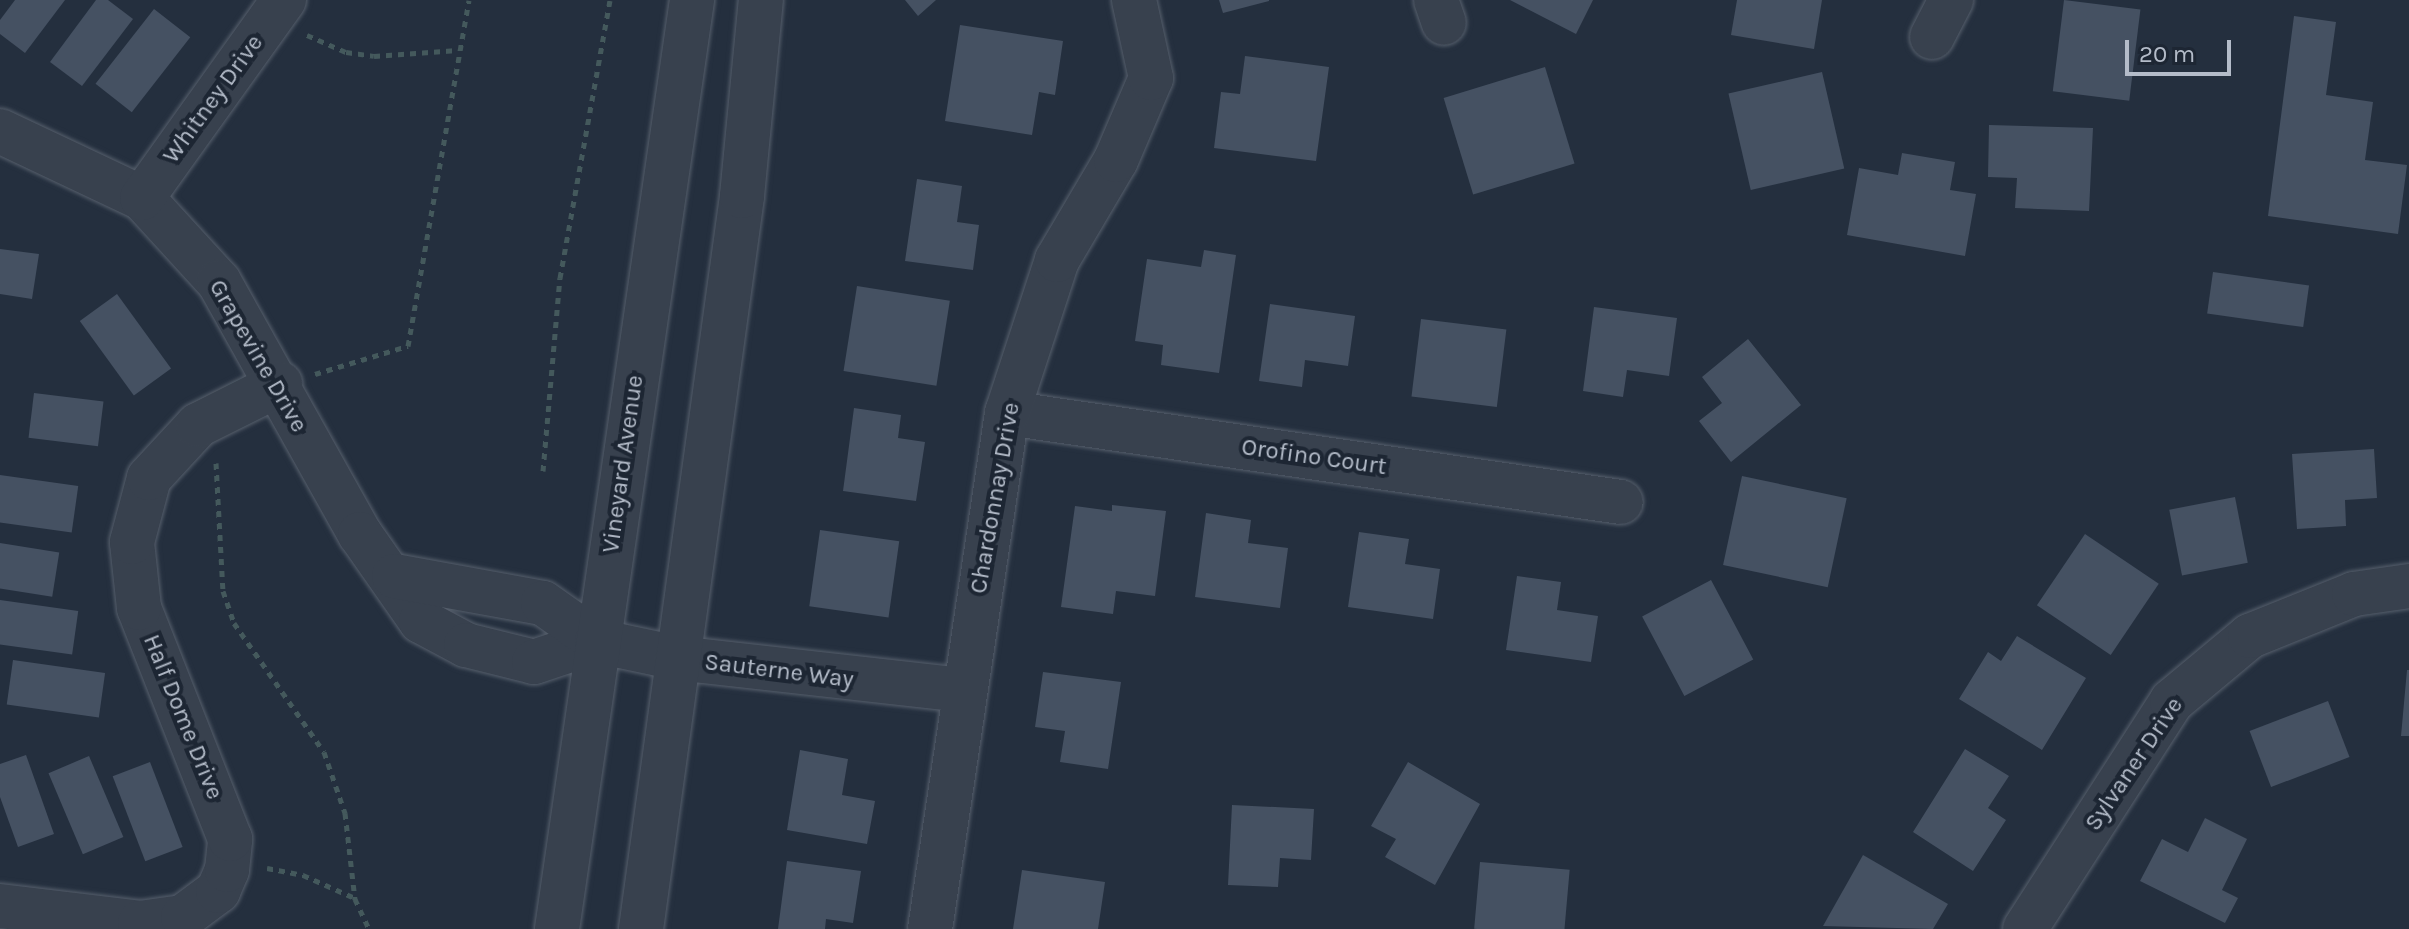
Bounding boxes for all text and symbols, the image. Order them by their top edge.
scale bar [2129,24,2235,74]
street label: Whitney Drive [157,29,269,169]
text: 20 m [2139,40,2195,68]
street label: Grapevine Drive [203,275,313,437]
street label: Vineyard Avenue [596,373,650,555]
street label: Chardonnay Drive [964,400,1026,596]
street label: Orofino Court [1240,433,1388,481]
street label: Half Dome Drive [137,630,229,804]
street label: Sauterne Way [703,648,855,694]
street label: Sylvaner Drive [2079,692,2189,836]

